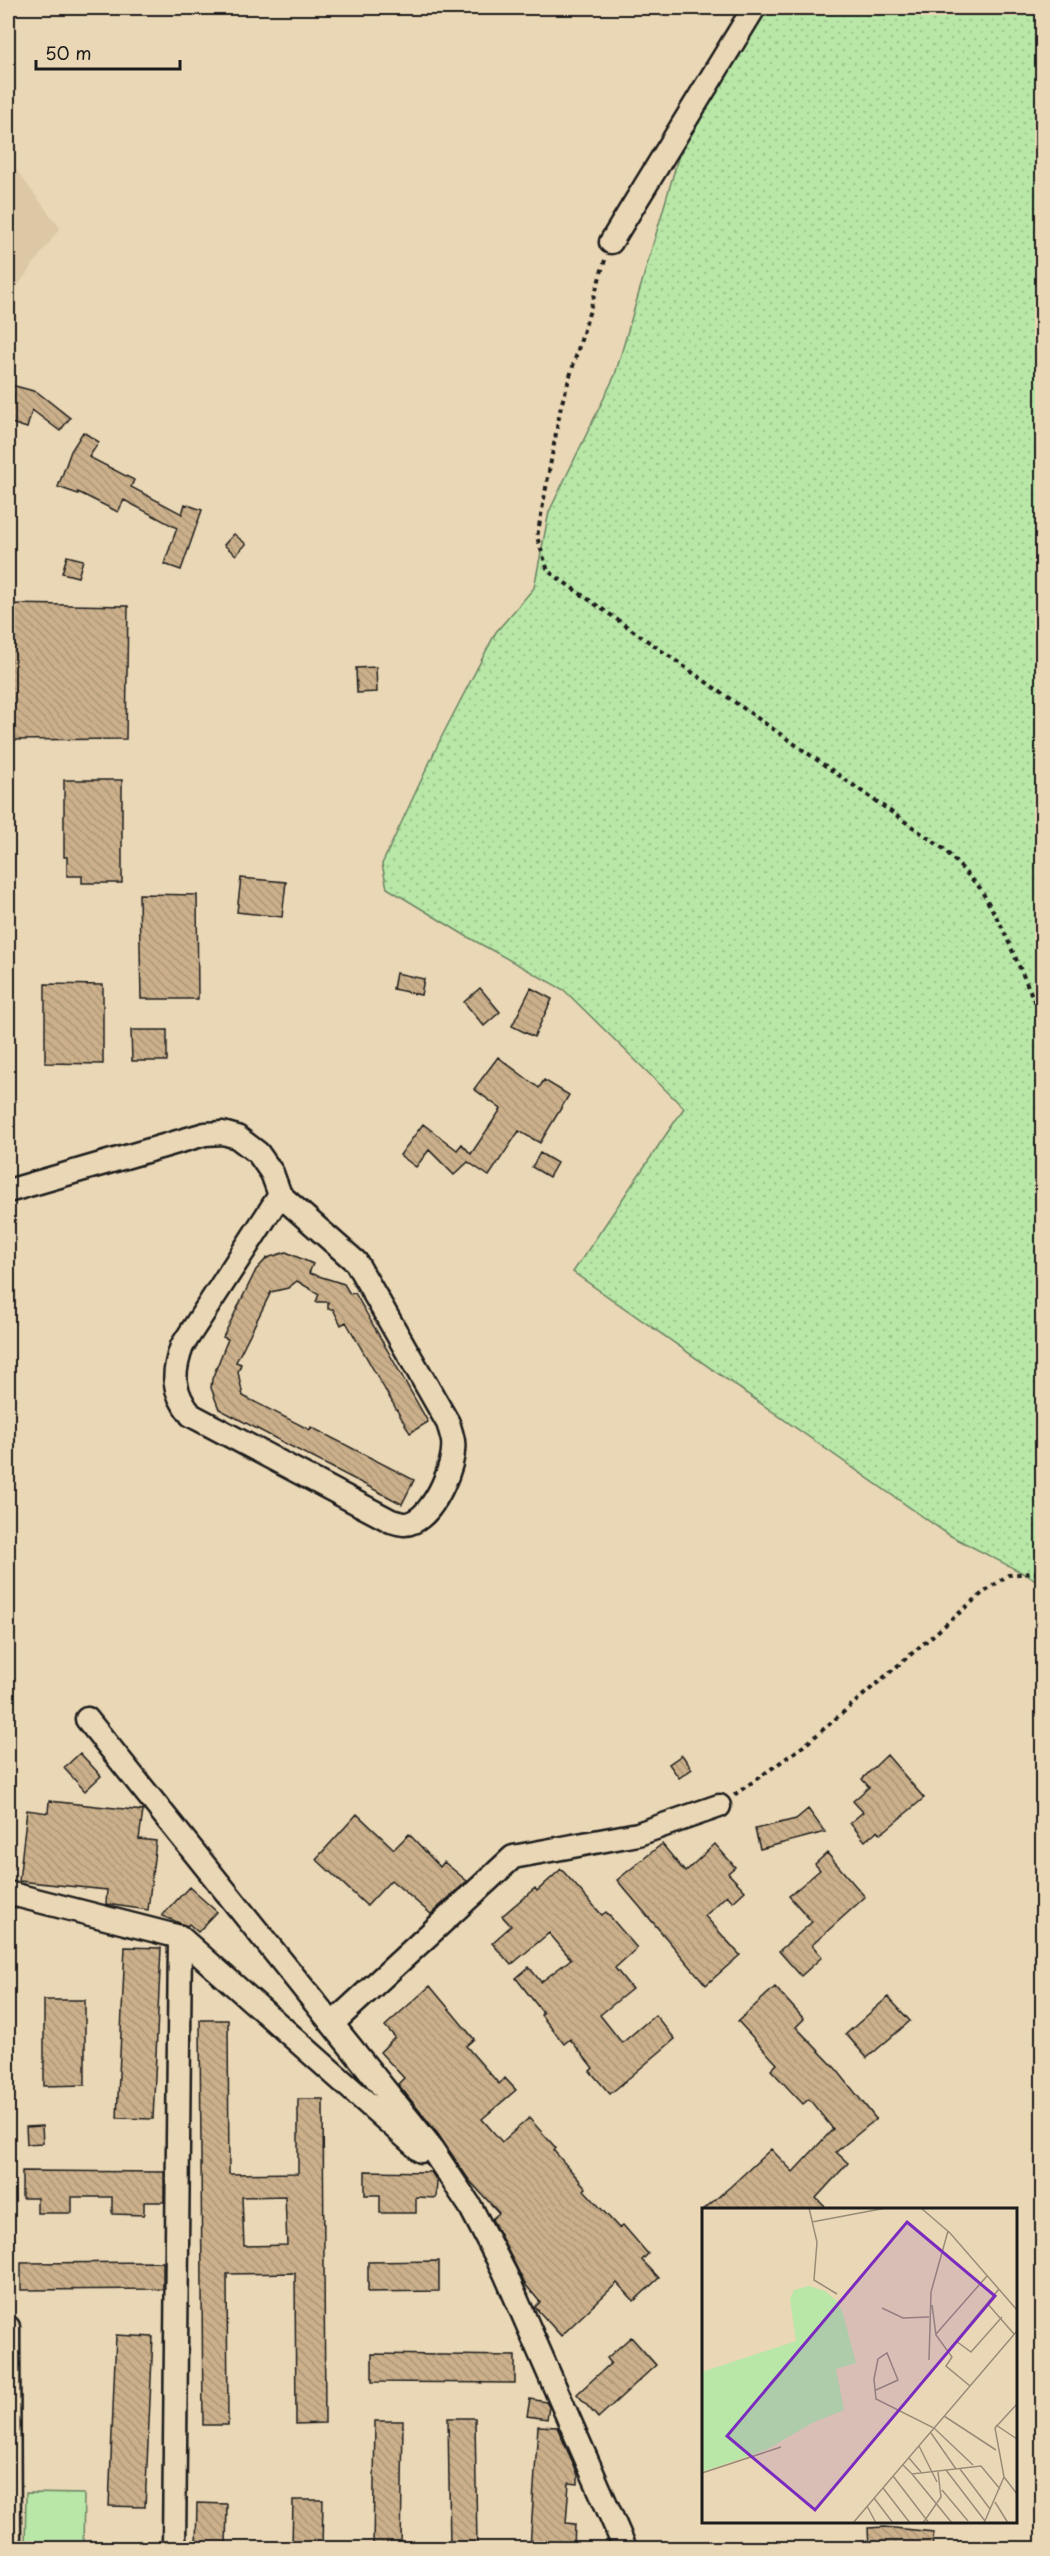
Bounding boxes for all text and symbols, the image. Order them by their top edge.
scale bar [36,33,180,71]
text: 50 m [45,39,92,66]
inset map [702,2208,1017,2523]

